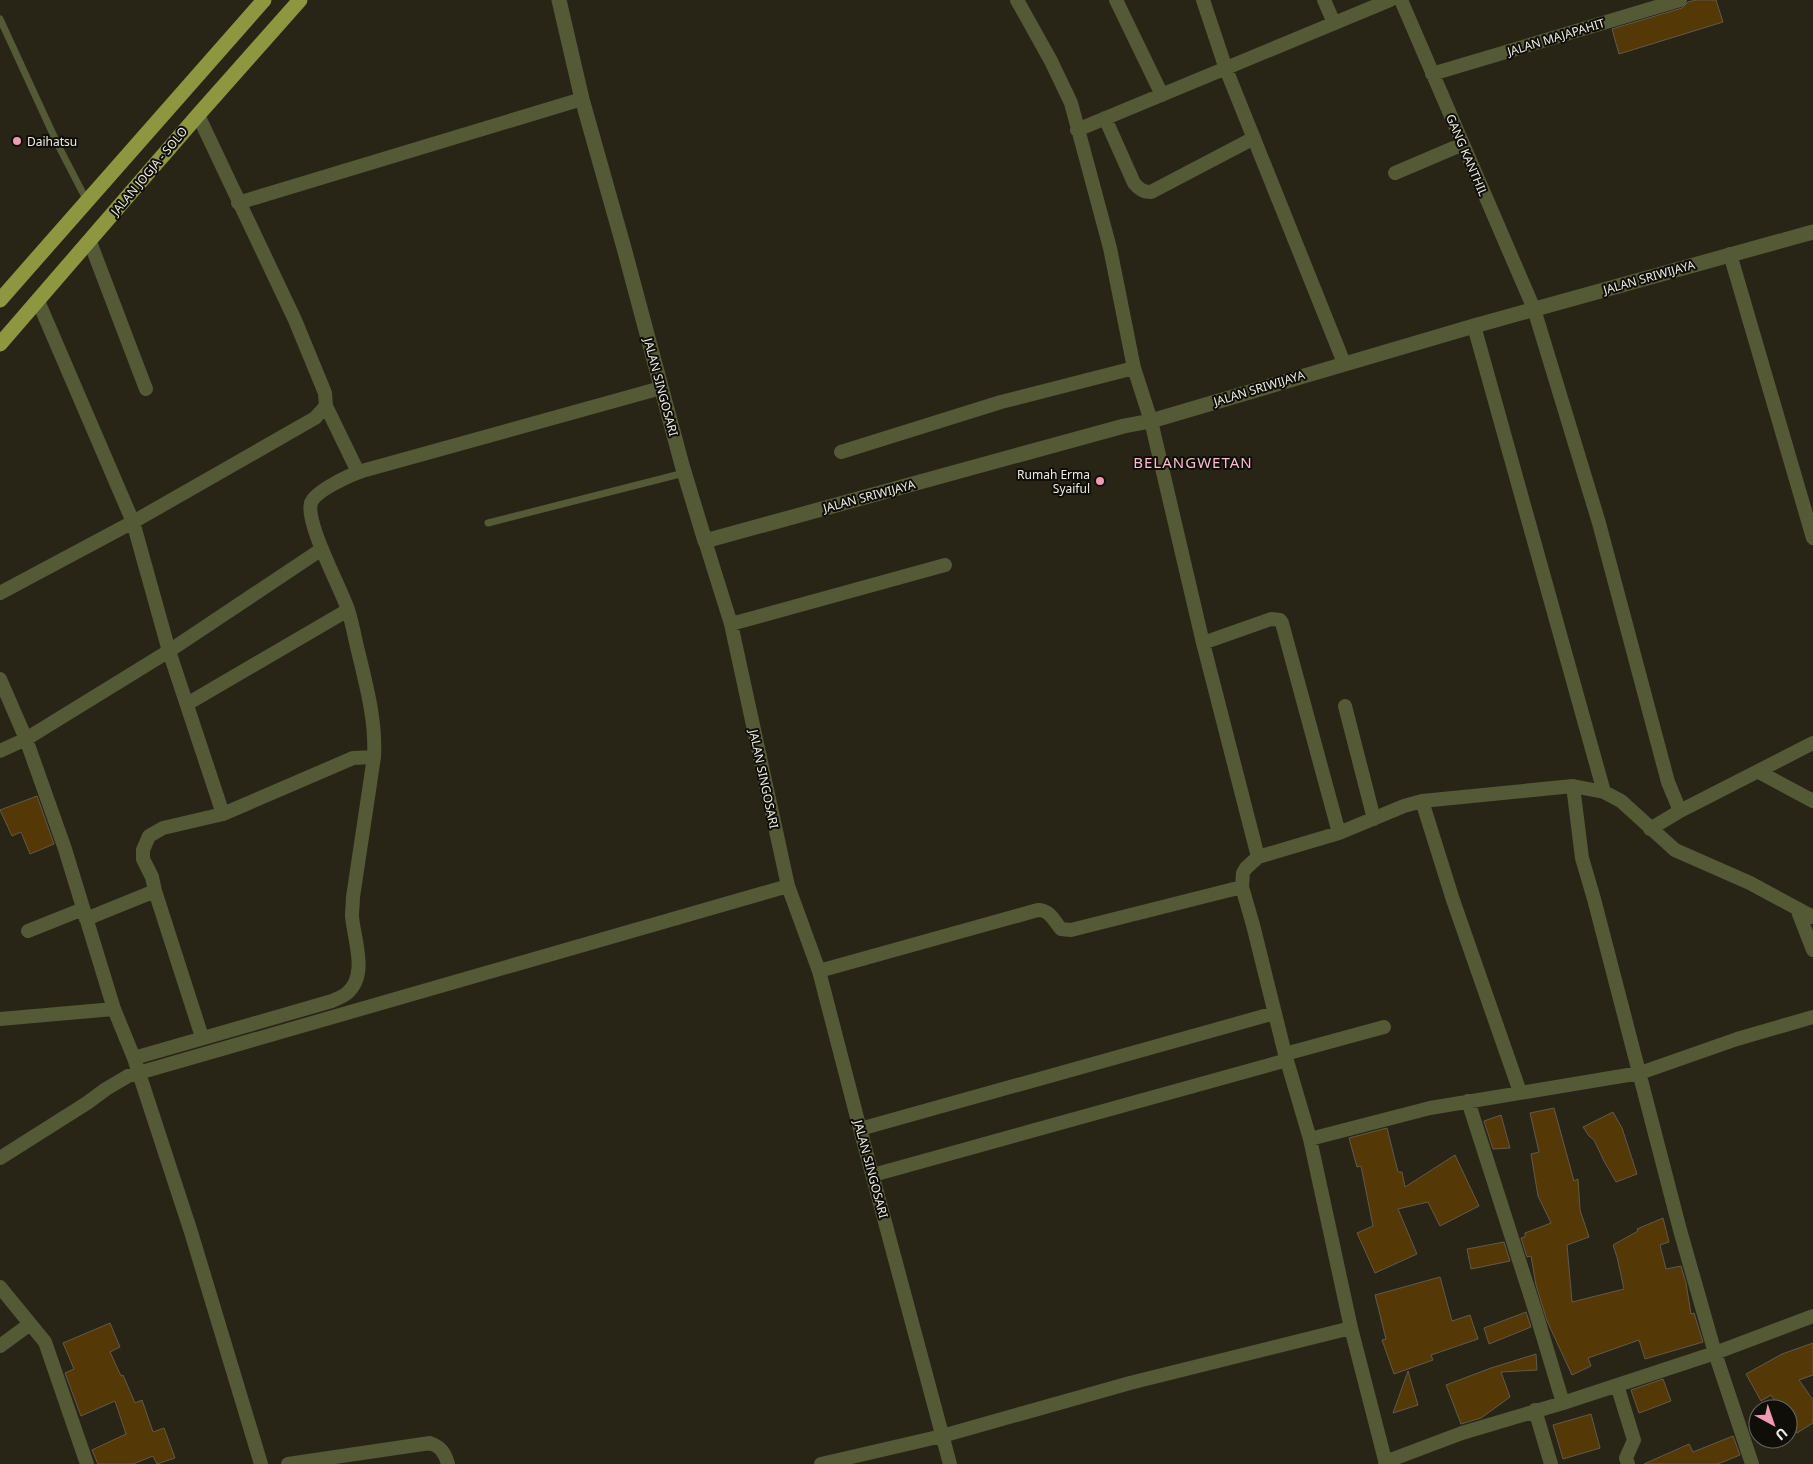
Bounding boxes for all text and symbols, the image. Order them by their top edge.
street label: JALAN MAJAPAHIT [1504,14,1607,60]
street label: GANG KANTHIL [1442,111,1492,199]
street label: JALAN JOGJA - SOLO [106,123,191,220]
place label: Daihatsu [27,133,77,150]
marker: Daihatsu [11,135,23,147]
street label: JALAN SRIWIJAYA [1600,256,1697,298]
street label: JALAN SINGOSARI [639,335,682,438]
street label: JALAN SRIWIJAYA [1210,366,1307,410]
district label: BELANGWETAN [1133,452,1253,472]
place label: Rumah Erma Syaiful [1017,466,1090,497]
street label: JALAN SRIWIJAYA [820,475,917,517]
marker: Rumah Erma Syaiful [1094,475,1106,487]
street label: JALAN SINGOSARI [745,727,783,830]
street label: JALAN SINGOSARI [849,1117,892,1220]
north arrow [1748,1399,1798,1449]
text: U [1772,1424,1792,1445]

